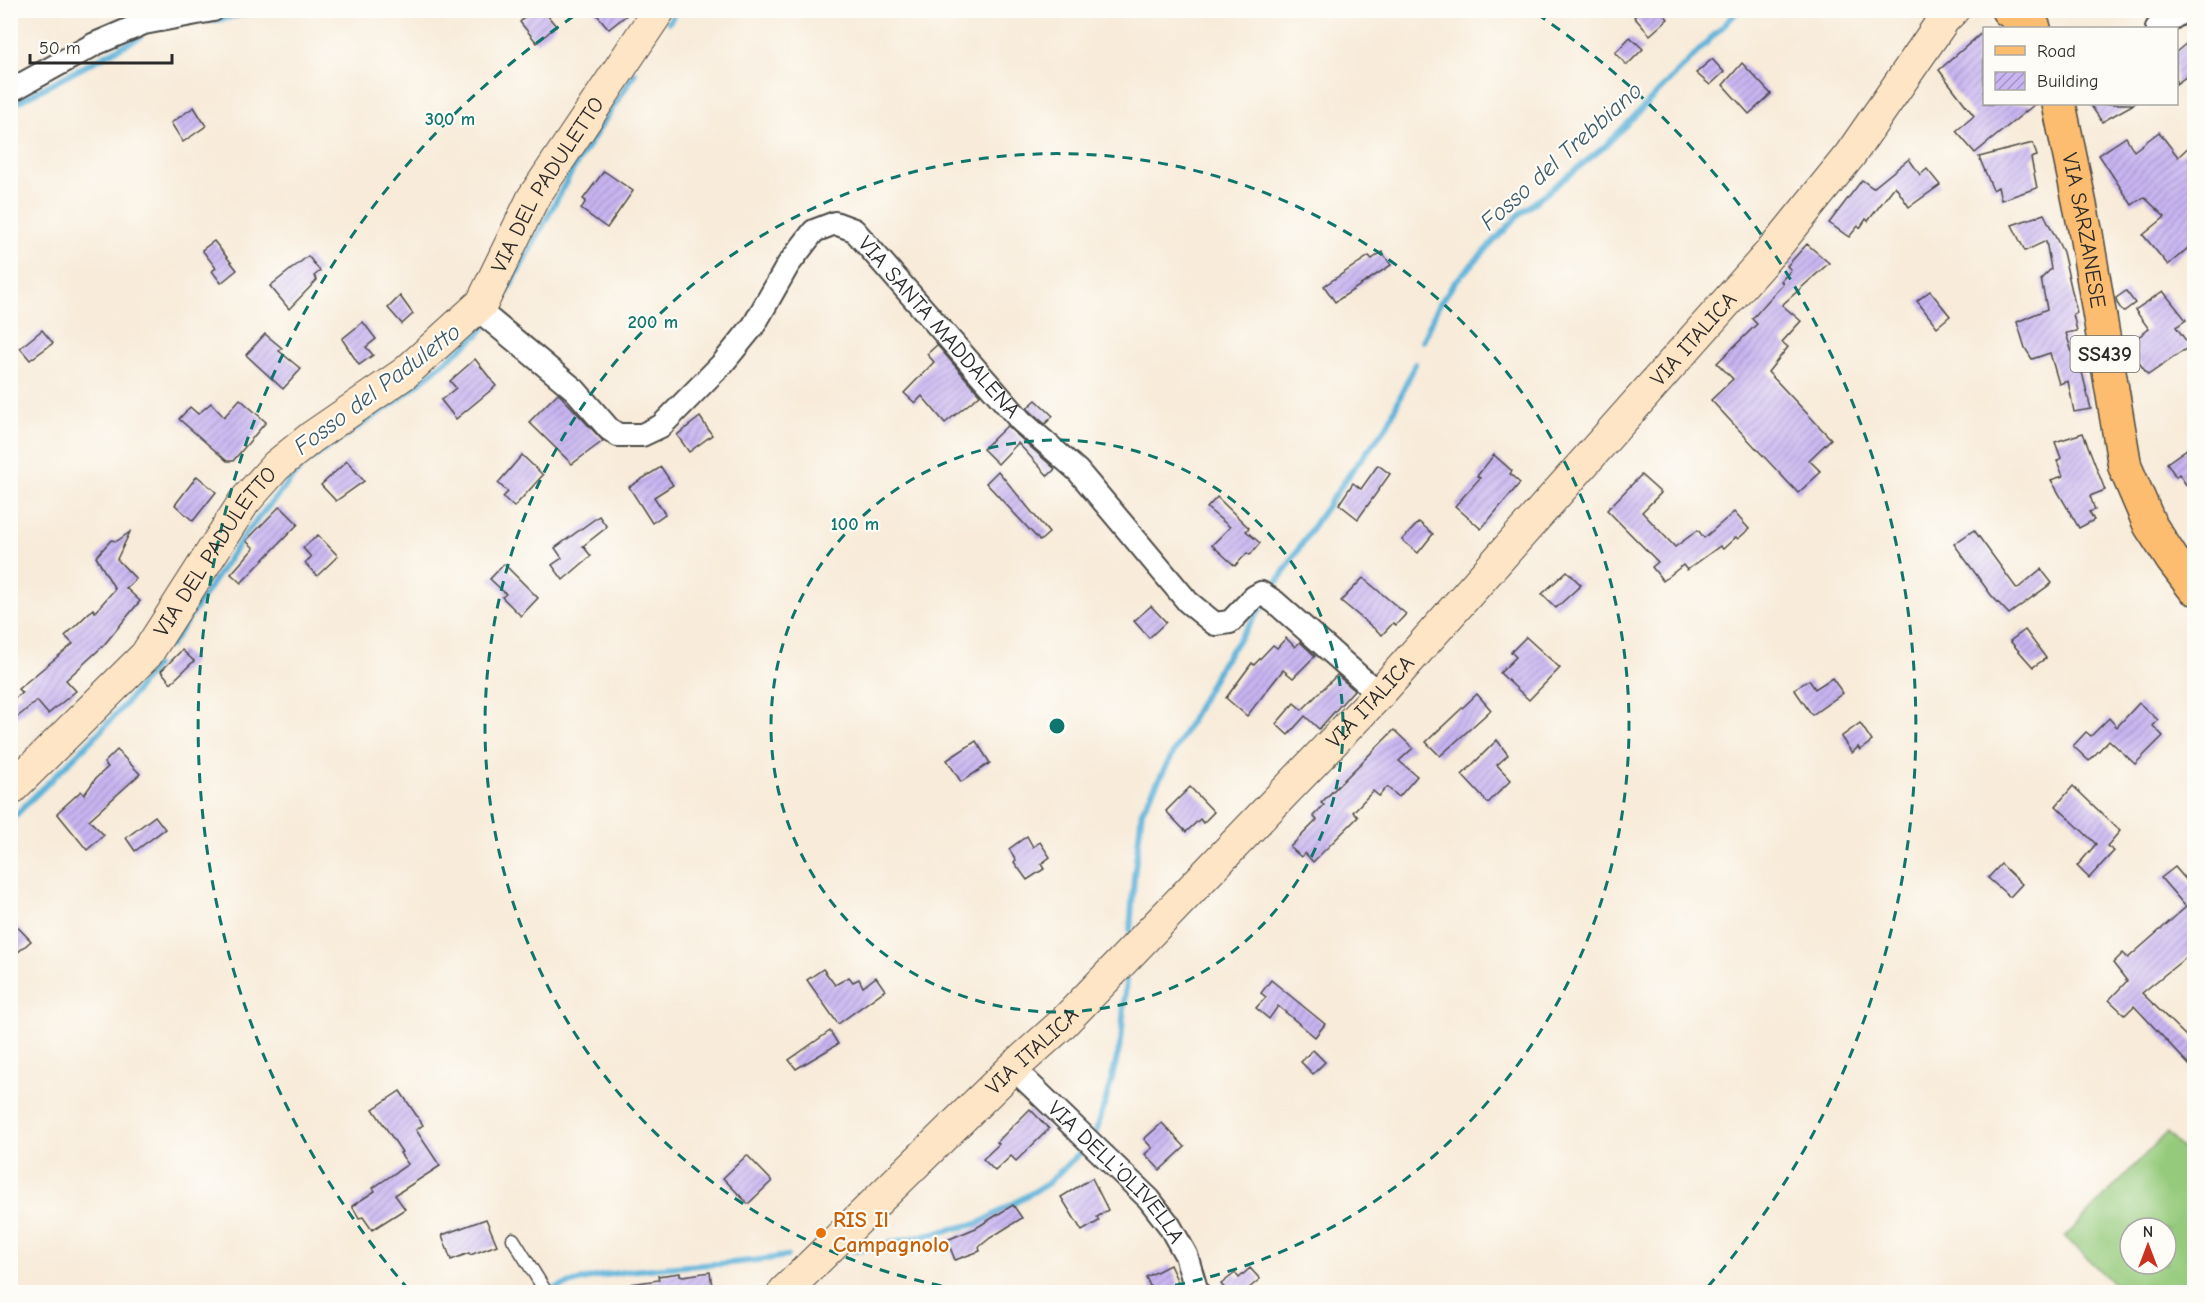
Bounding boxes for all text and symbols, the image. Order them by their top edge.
scale bar [30,27,172,65]
legend [1983,27,2178,105]
text: 50 m [39,38,81,59]
text: Road [2037,41,2076,62]
text: Building [2037,71,2099,92]
water label: Fosso del Trebbiano [1474,76,1648,236]
street label: VIA DEL PADULETTO [486,92,610,277]
text: 300 m [425,109,475,130]
street label: VIA SARZANESE [2056,151,2111,310]
street label: VIA SANTA MADDALENA [852,231,1025,424]
street label: VIA ITALICA [1645,287,1742,392]
text: 200 m [628,312,678,333]
water label: Fosso del Paduletto [288,317,466,461]
road number: SS439 [2070,336,2140,372]
street label: VIA DEL PADULETTO [148,461,282,642]
text: 100 m [831,514,879,535]
street label: VIA ITALICA [1321,650,1420,754]
centre of rings [1047,716,1067,736]
street label: VIA ITALICA [980,1002,1084,1100]
street label: VIA DELL'OLIVELLA [1042,1095,1190,1248]
place label: RIS Il Campagnolo [833,1207,950,1258]
north arrow [2118,1216,2178,1276]
text: N [2143,1223,2153,1241]
marker: RIS Il Campagnolo [814,1226,828,1240]

